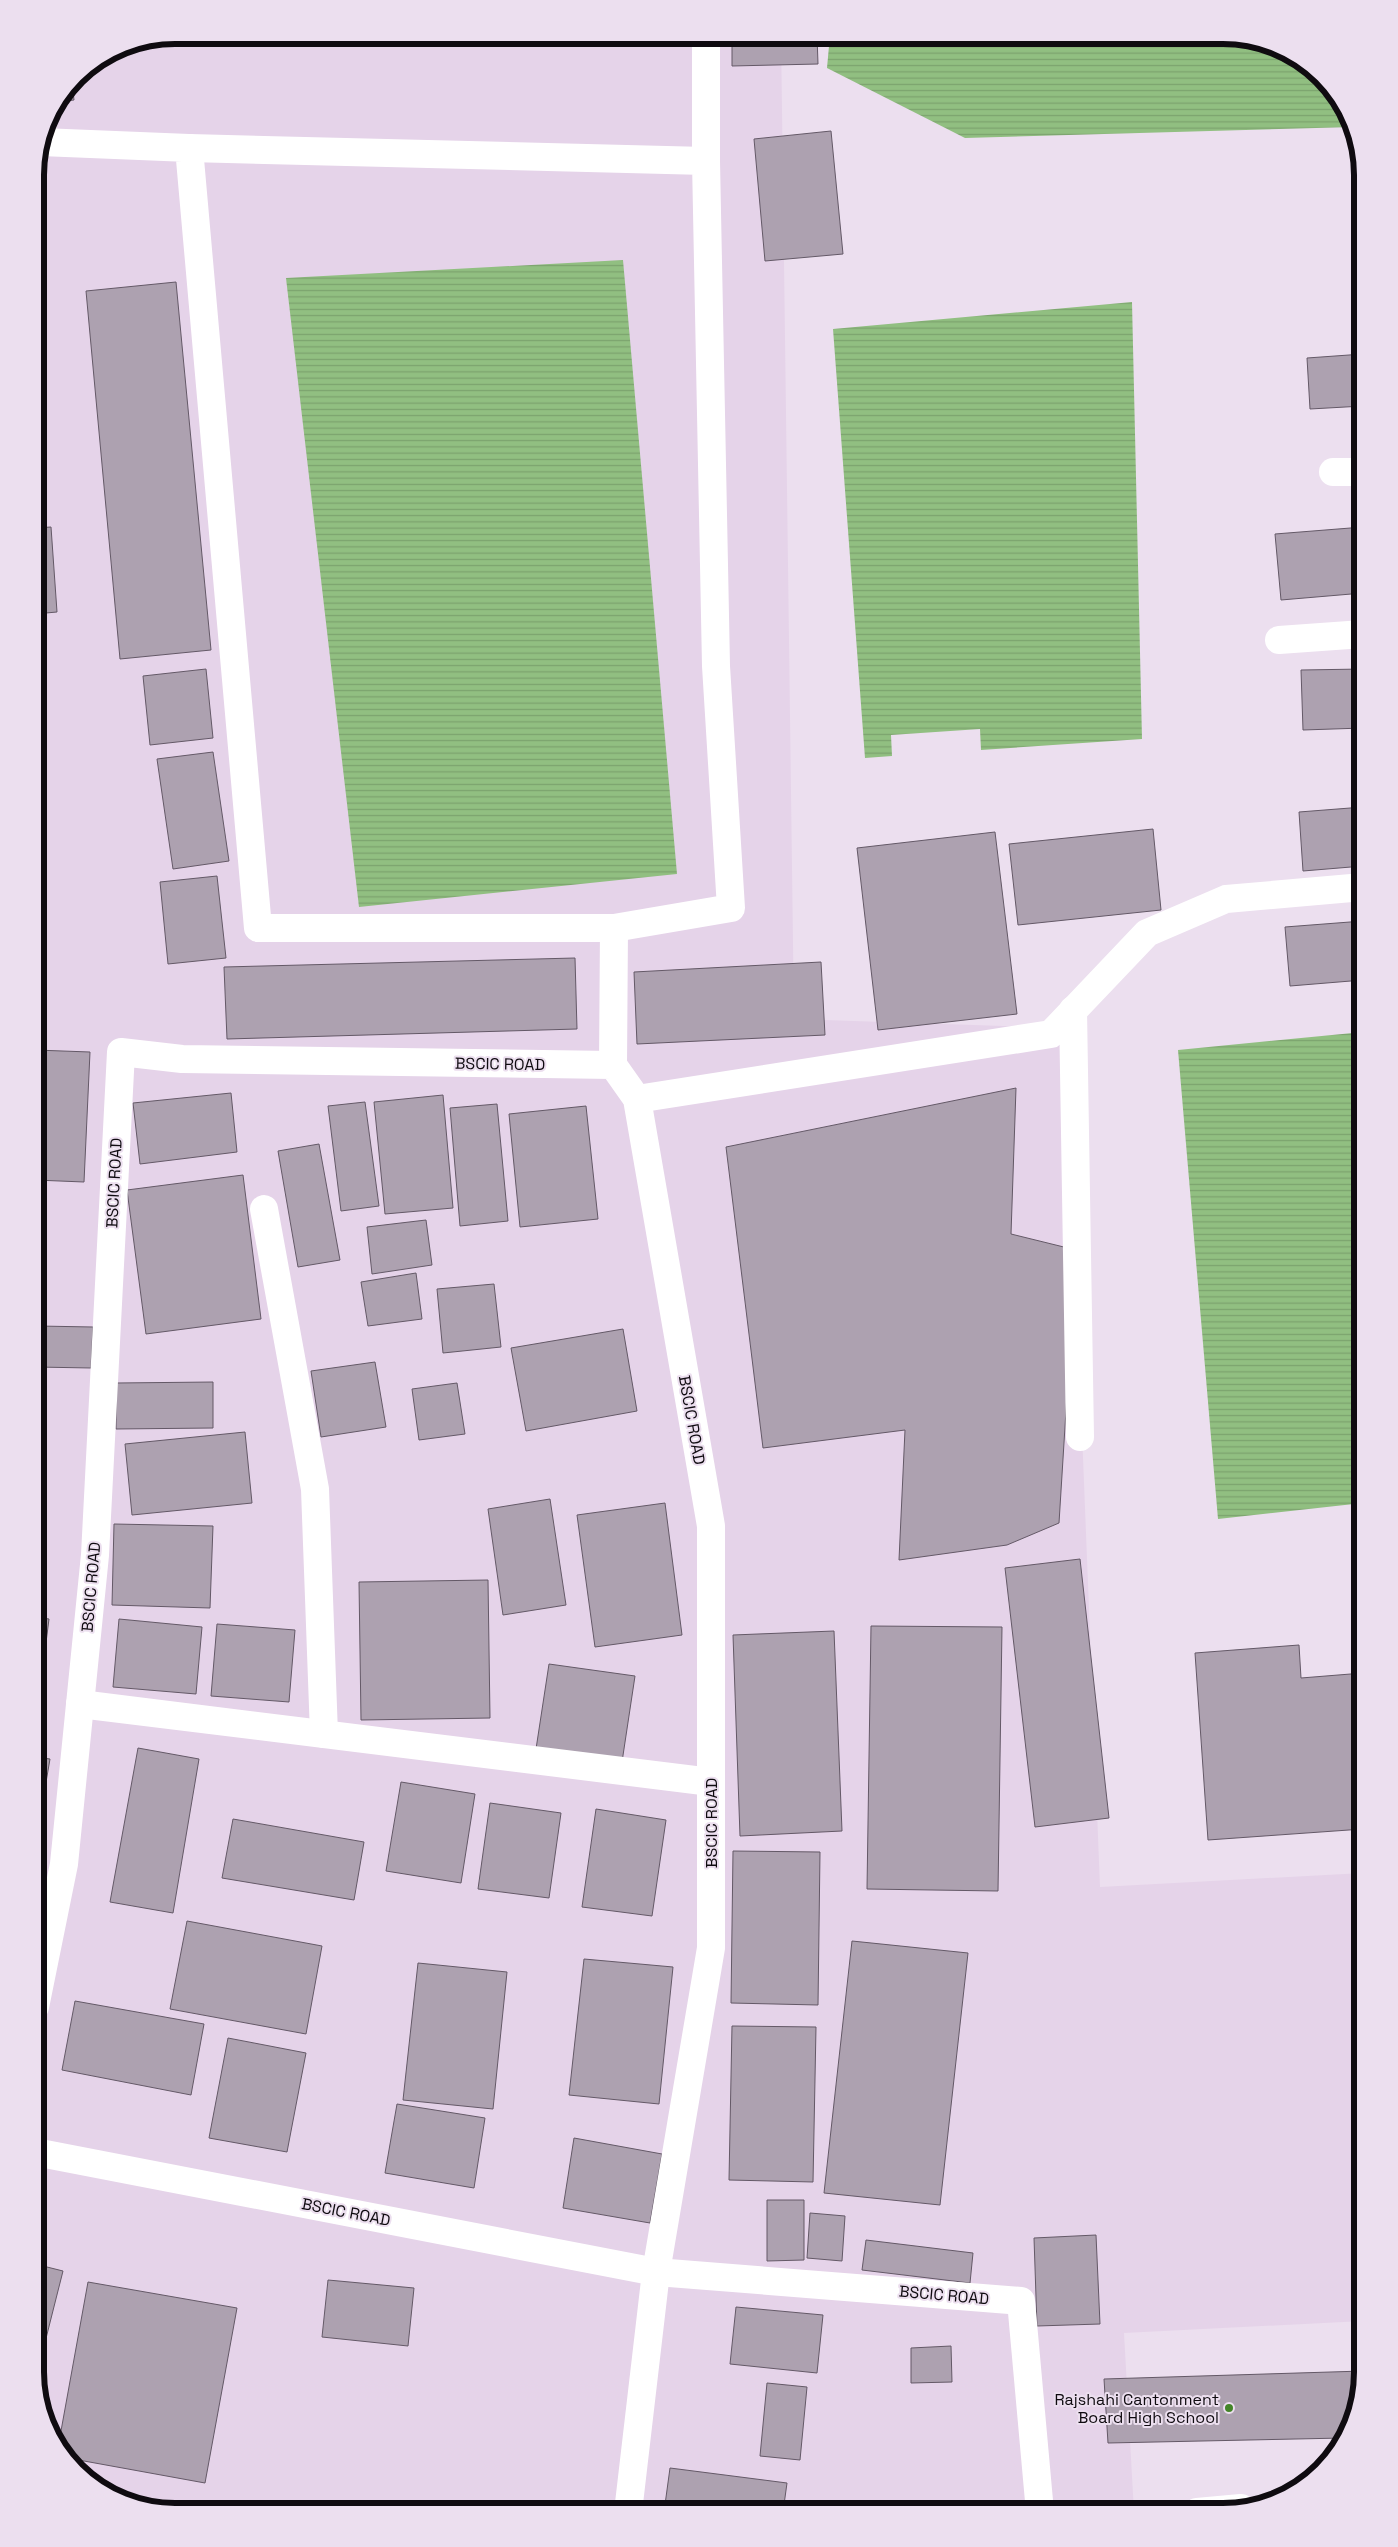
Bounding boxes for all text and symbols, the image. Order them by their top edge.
street label: BSCIC ROAD [455,1053,545,1075]
street label: BSCIC ROAD [101,1137,127,1229]
street label: BSCIC ROAD [674,1374,710,1466]
street label: BSCIC ROAD [77,1541,105,1633]
street label: BSCIC ROAD [701,1778,722,1868]
street label: BSCIC ROAD [300,2193,392,2231]
street label: BSCIC ROAD [898,2281,990,2309]
place label: Rajshahi Cantonment Board High School [1054,2389,1219,2428]
marker: Rajshahi Cantonment Board High School [1223,2402,1235,2414]

